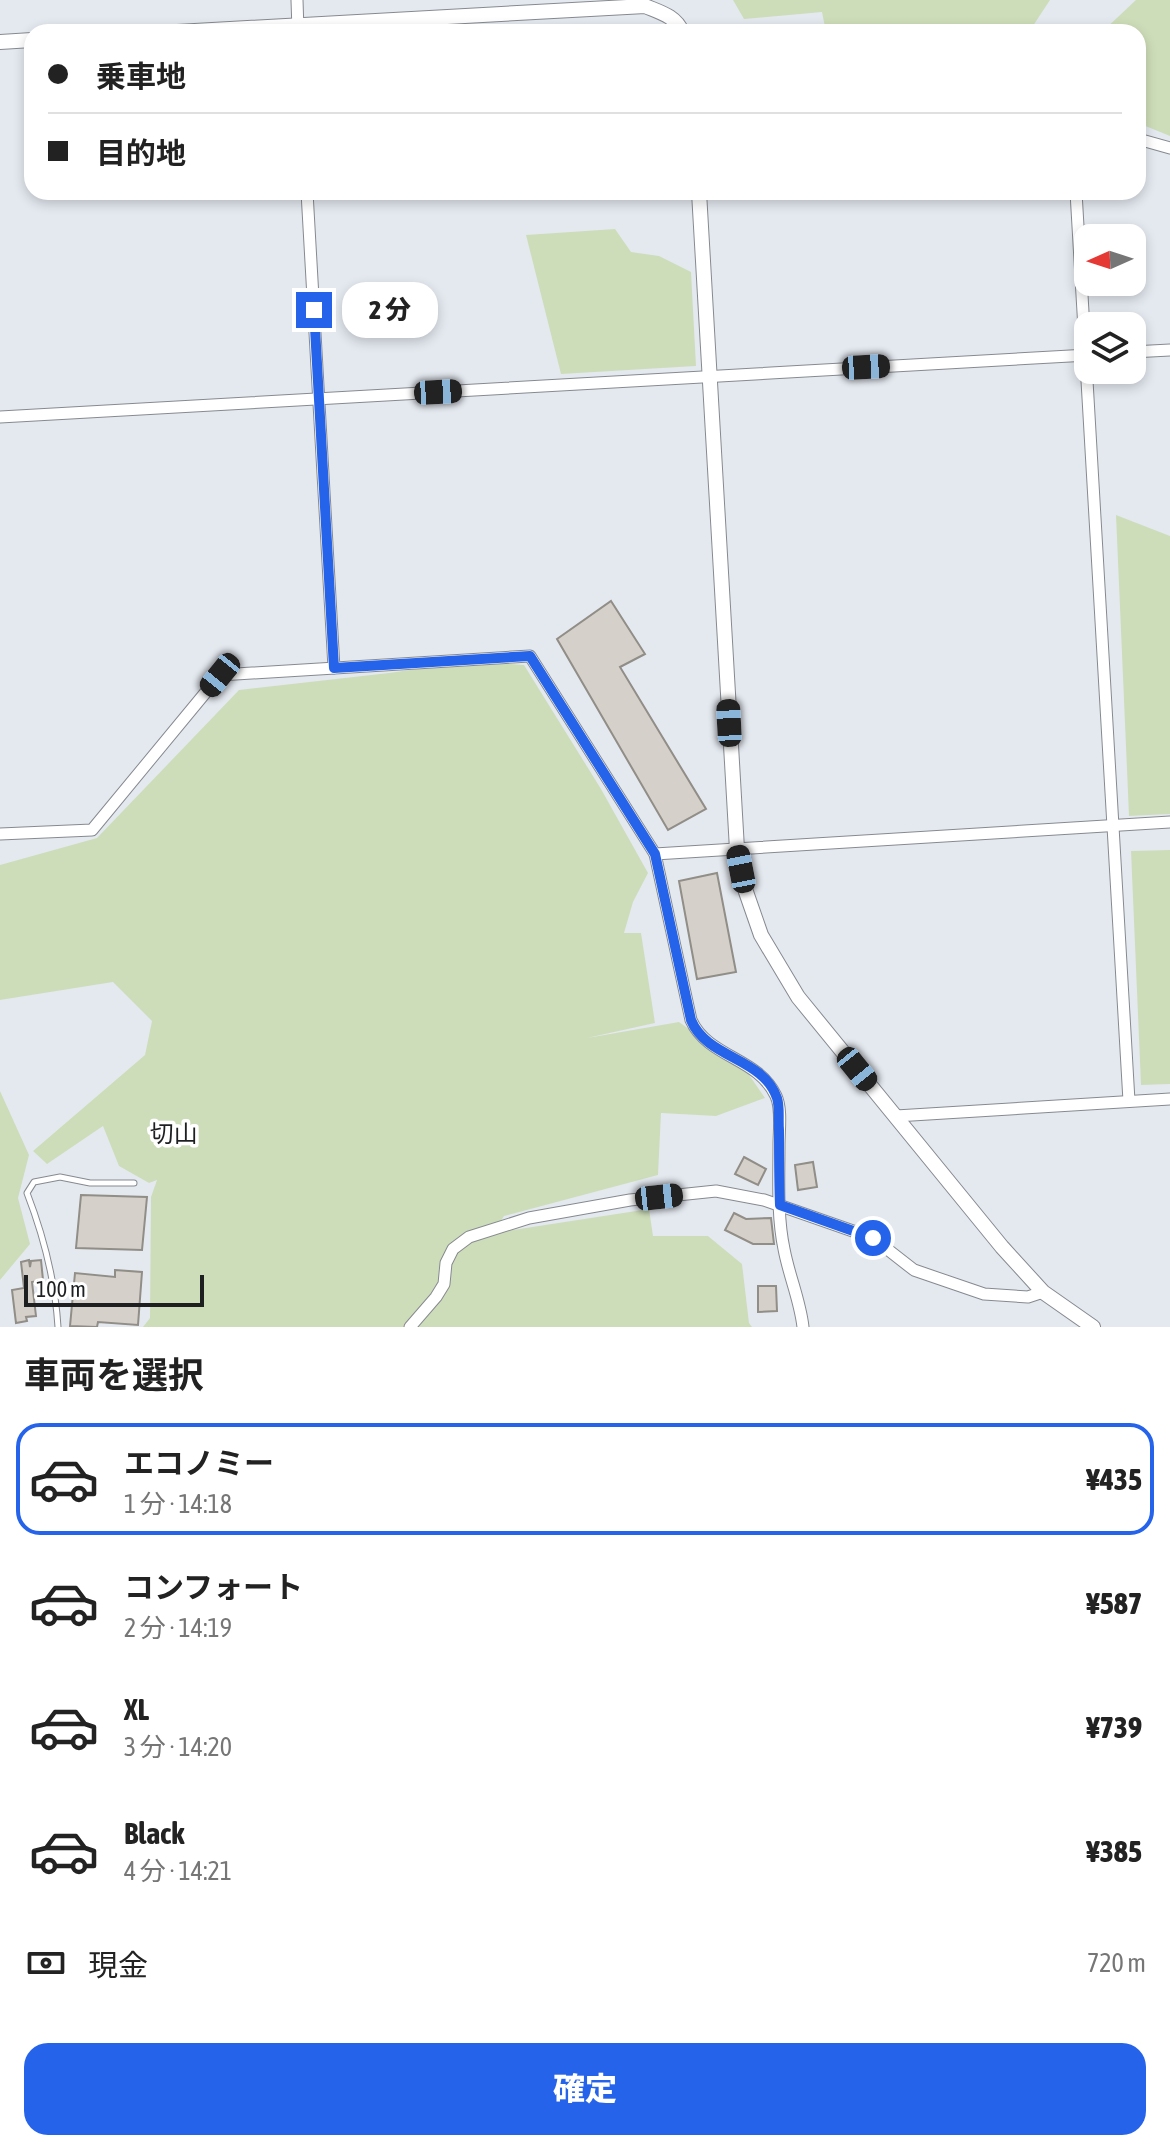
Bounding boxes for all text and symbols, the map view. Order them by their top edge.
text: 乗車地 [96,59,186,93]
text: 目的地 [96,136,186,170]
north arrow [1074,224,1146,296]
map controls [1074,224,1146,384]
callout: 2 分 [342,282,438,338]
route end [296,292,332,328]
text: 2 分 [369,295,411,325]
button: layers [1074,312,1146,384]
car [841,354,891,380]
car [413,379,463,405]
car [196,649,244,701]
car [716,698,742,748]
car [725,843,757,895]
car [833,1043,881,1095]
district label: 切山 [150,1120,198,1147]
car [634,1183,684,1211]
route start [855,1220,891,1256]
scale bar [24,1271,204,1307]
text: 100 m [36,1276,86,1302]
text: 車両を選択 [24,1354,204,1396]
icon: car [28,1443,100,1515]
text: エコノミー [124,1446,274,1480]
text: ¥435 [1086,1462,1142,1496]
text: 1 分 · 14:18 [124,1489,232,1519]
icon: car [28,1567,100,1639]
text: コンフォート [124,1570,303,1604]
text: ¥587 [1086,1586,1142,1620]
text: 2 分 · 14:19 [124,1613,232,1643]
icon: car [28,1691,100,1763]
text: XL [124,1692,149,1726]
text: ¥739 [1086,1710,1142,1744]
text: 3 分 · 14:20 [124,1732,232,1762]
icon: car [28,1815,100,1887]
text: Black [124,1816,184,1850]
text: ¥385 [1086,1834,1142,1868]
text: 4 分 · 14:21 [124,1856,232,1886]
icon: cash [24,1941,68,1985]
text: 現金 [88,1948,148,1982]
text: 720 m [1087,1948,1146,1978]
button: 確定 [24,2043,1146,2135]

